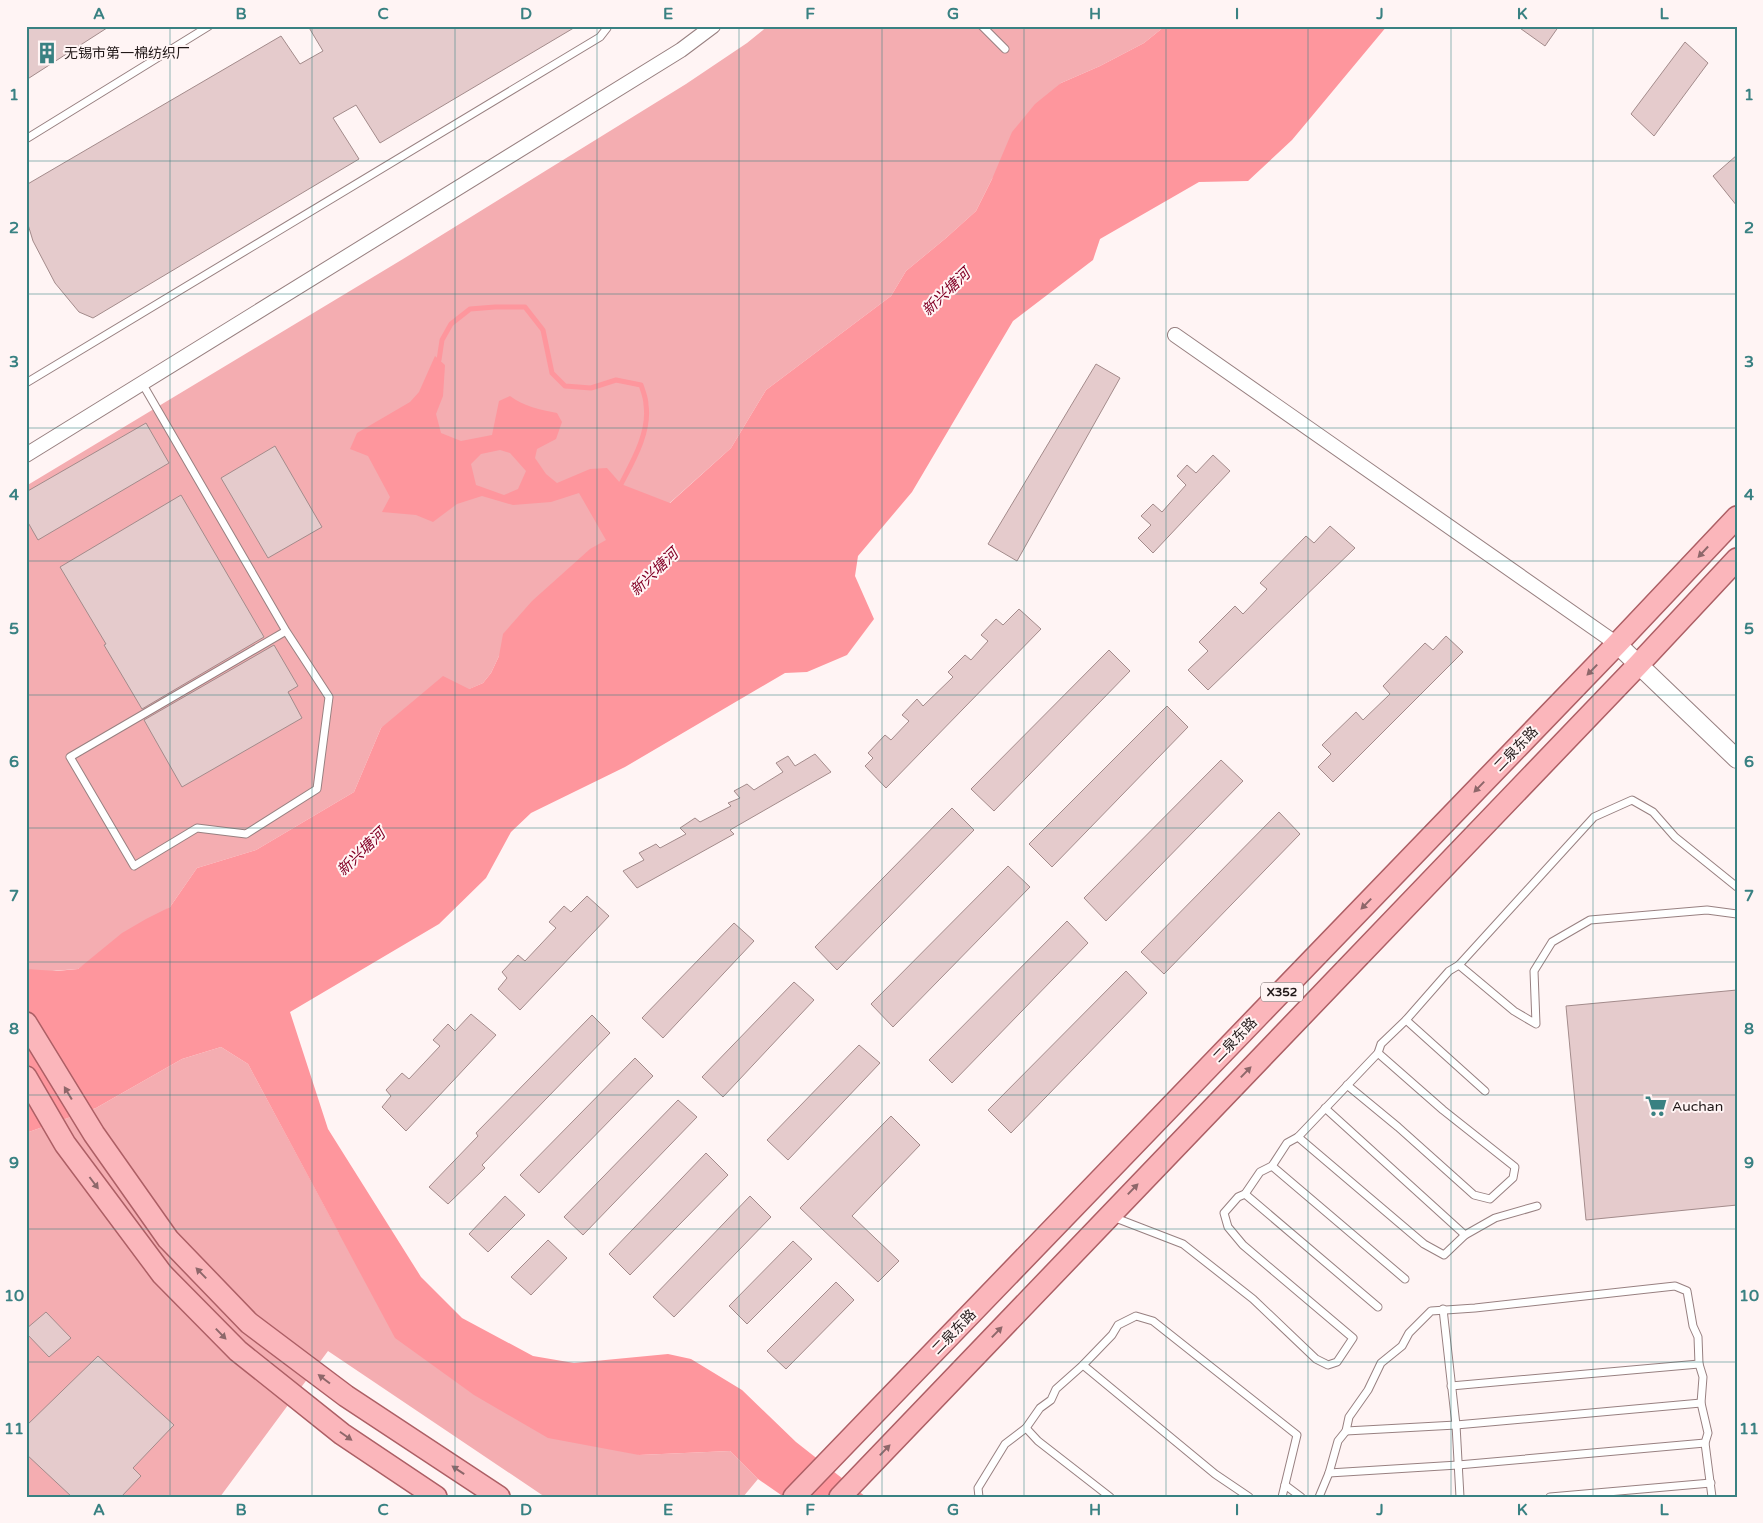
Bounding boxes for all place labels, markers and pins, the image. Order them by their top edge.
building icon: 无锡市第一棉纺织厂 [34,40,60,66]
place label: 无锡市第一棉纺织厂 [64,45,190,62]
supermarket icon: Auchan [1643,1093,1669,1119]
place label: Auchan [1672,1098,1723,1115]

